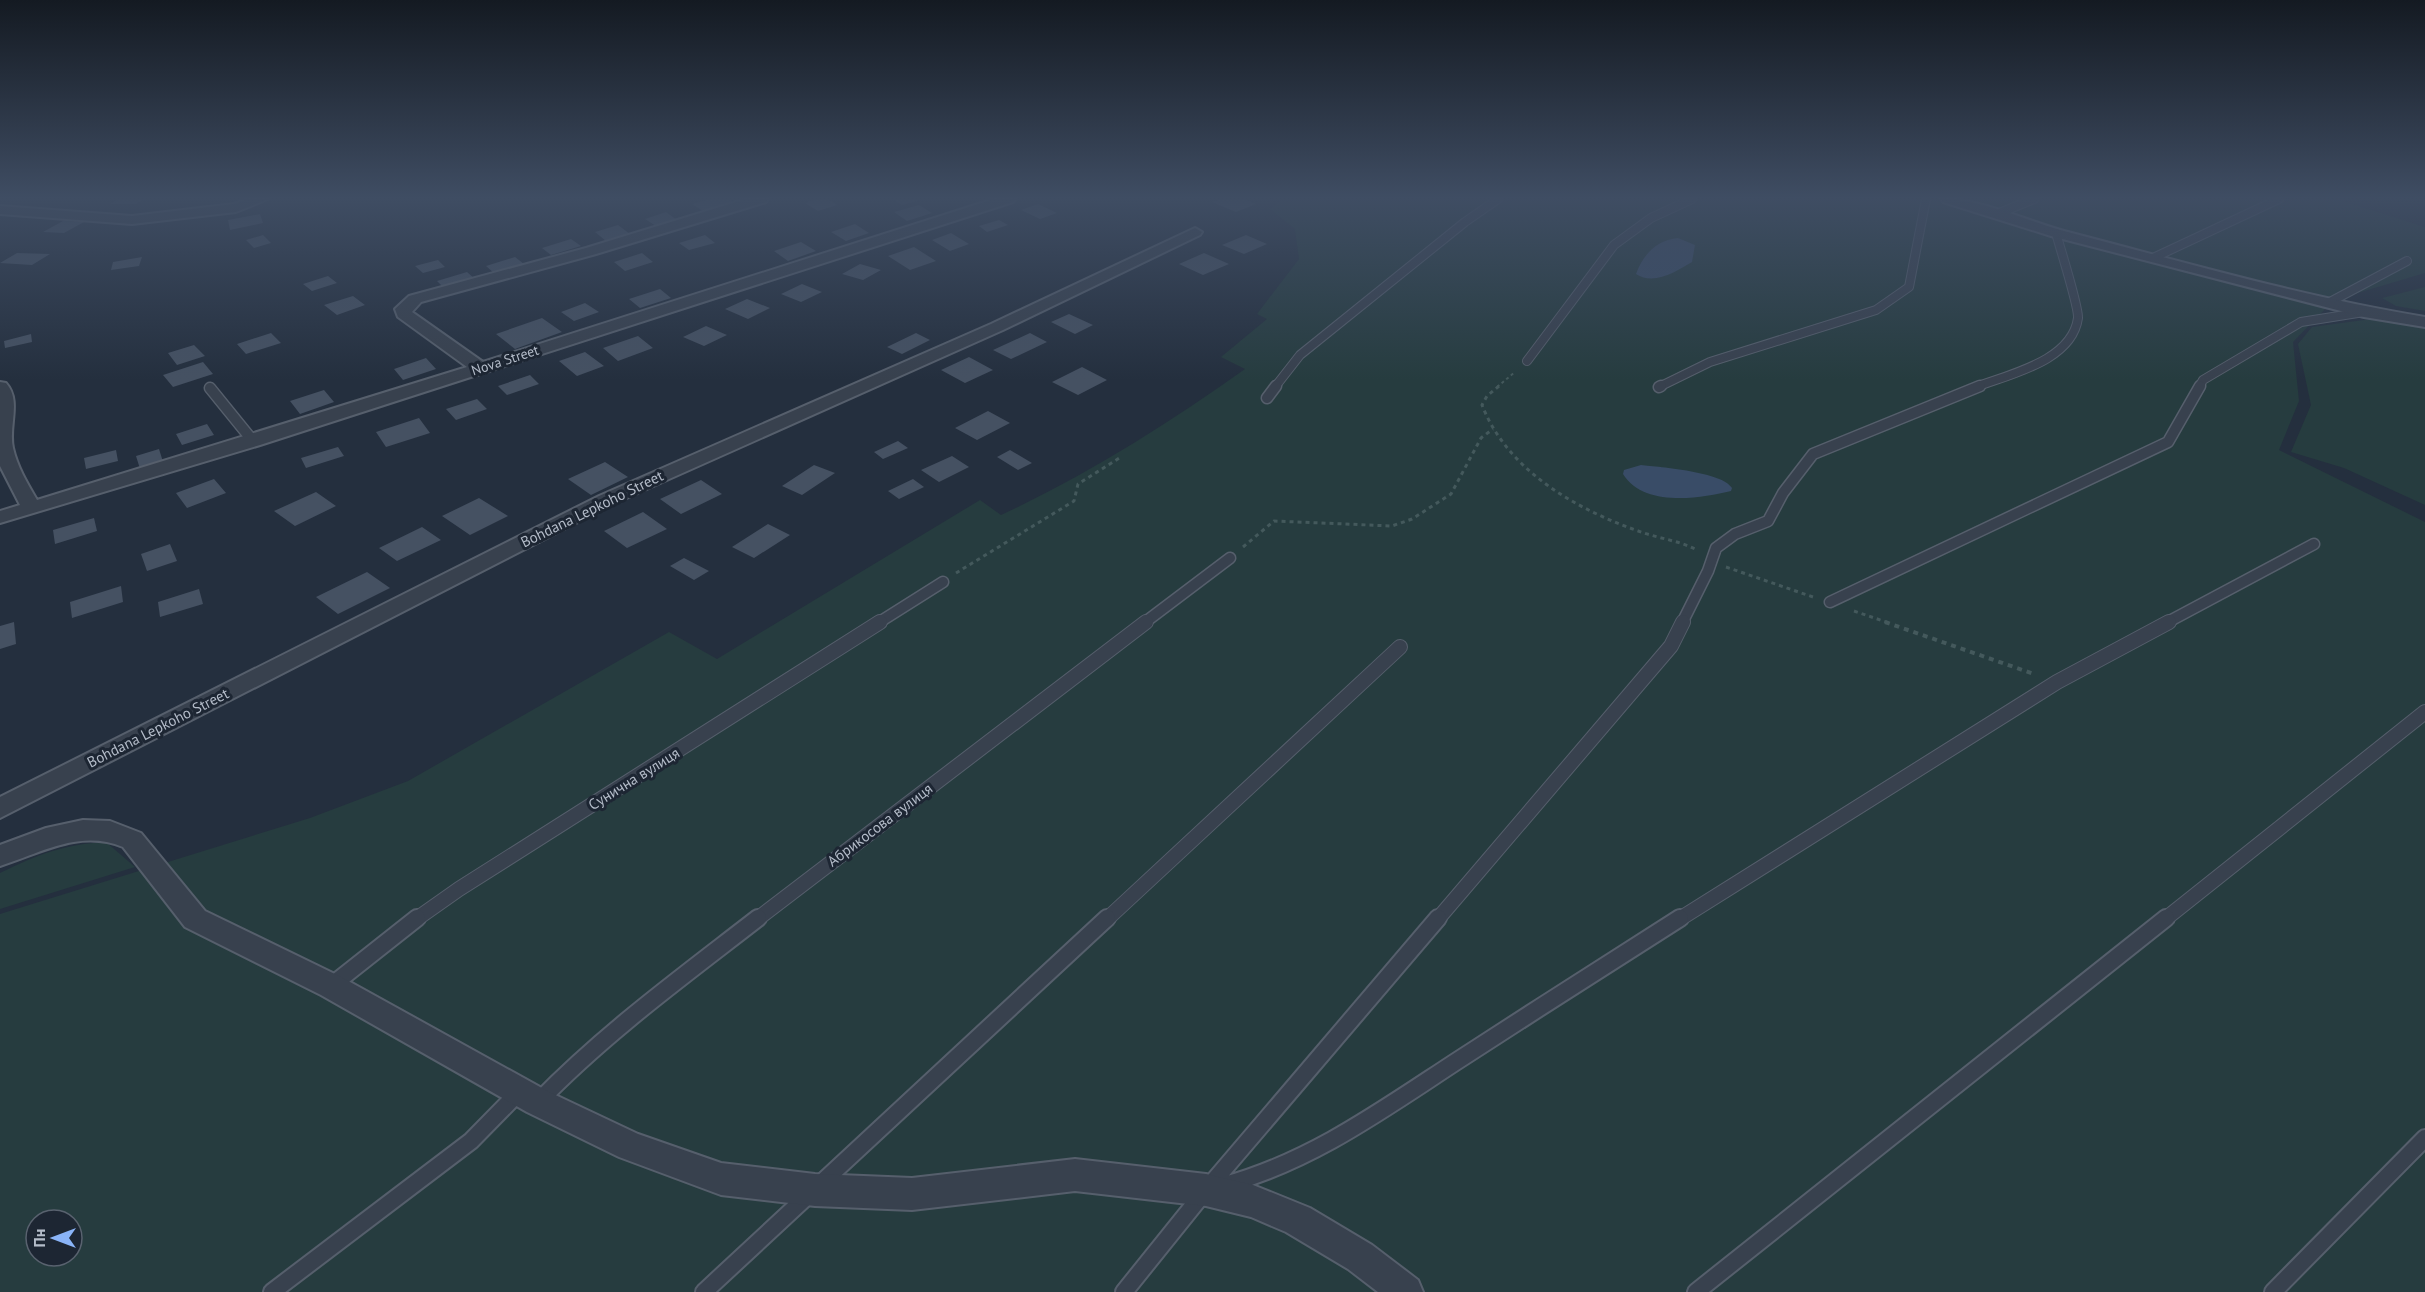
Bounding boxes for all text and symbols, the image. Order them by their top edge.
street label: Nova Street [469,341,541,379]
street label: Bohdana Lepkoho Street [517,466,666,551]
street label: Bohdana Lepkoho Street [84,684,232,772]
street label: Сунична вулиця [585,743,683,814]
street label: Абрикосова вулиця [823,779,936,870]
north arrow [24,1208,84,1268]
text: Пн [29,1229,49,1247]

